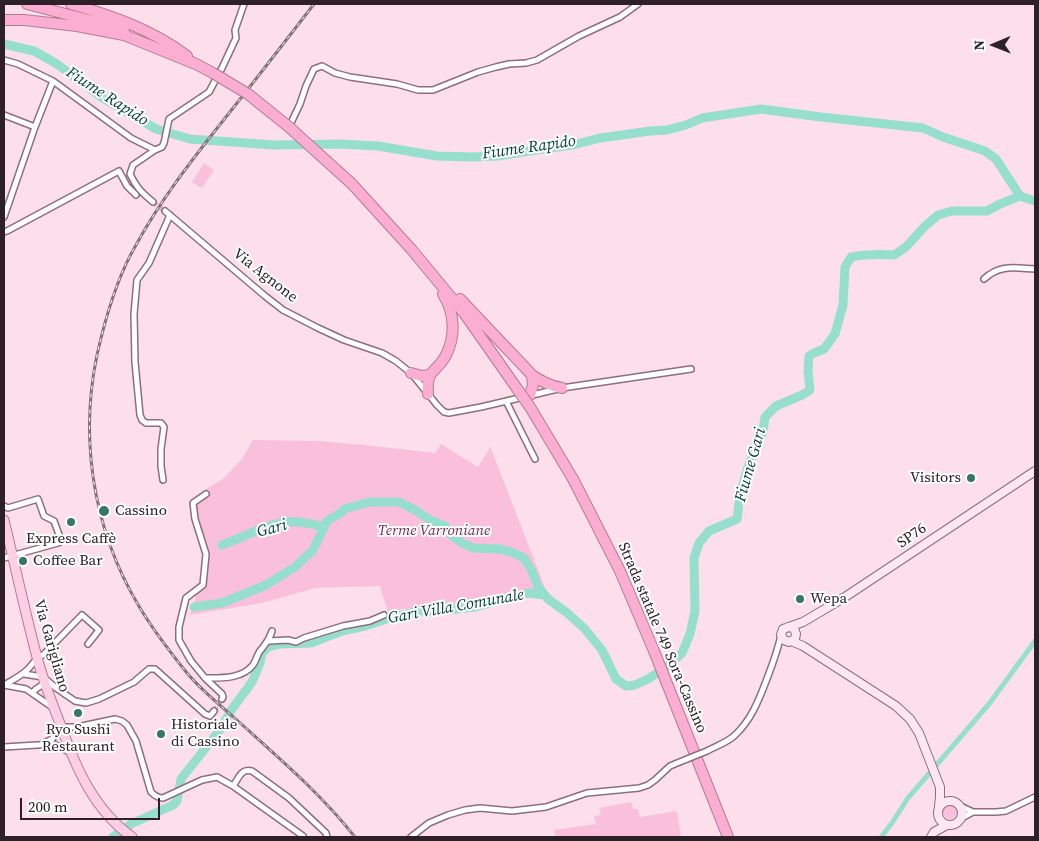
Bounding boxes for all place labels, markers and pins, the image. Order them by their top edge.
place label: Visitors [910,469,961,487]
marker: Visitors [965,472,977,484]
place label: Cassino [115,502,167,520]
marker: Cassino [97,504,111,518]
marker: Express Caffè [65,516,77,528]
place label: Express Caffè [26,530,116,548]
place label: Coffee Bar [33,552,102,570]
marker: Coffee Bar [17,555,29,567]
place label: Wepa [810,590,847,608]
marker: Wepa [794,593,806,605]
marker: Ryo Sushi Restaurant [72,707,84,719]
place label: Historiale di Cassino [171,716,239,751]
place label: Ryo Sushi Restaurant [42,721,114,756]
marker: Historiale di Cassino [155,728,167,740]

